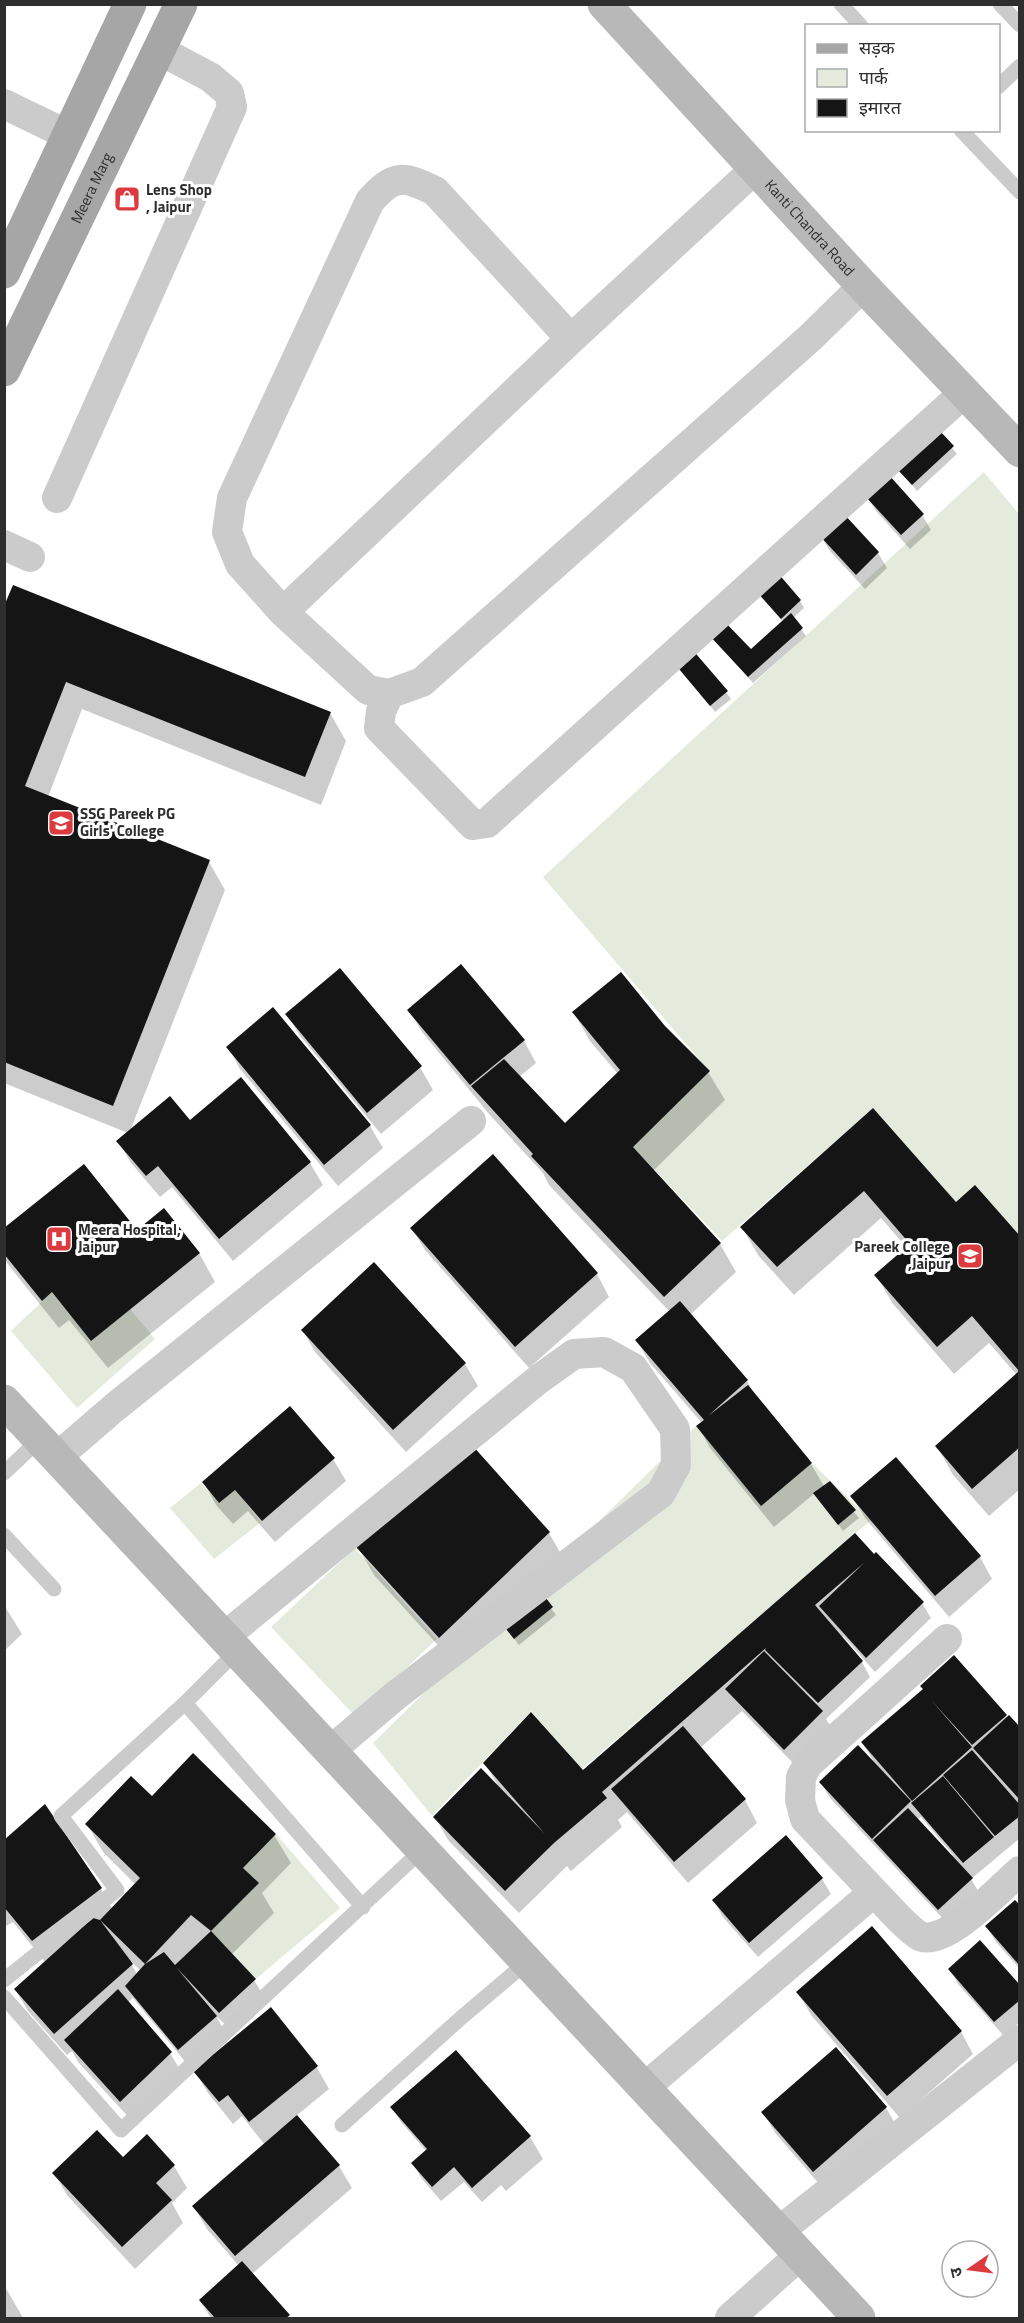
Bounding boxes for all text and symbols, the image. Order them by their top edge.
legend [805,24,1000,132]
text: सड़क [859,34,896,61]
text: पार्क [859,64,889,91]
text: इमारत [859,94,902,121]
street label: Meera Marg [64,148,119,227]
street label: Kanti Chandra Road [760,174,860,281]
place label: Lens Shop , Jaipur [146,178,212,218]
shop icon: Lens Shop , Jaipur [112,184,142,214]
place label: SSG Pareek PG Girls' College [80,802,175,842]
school or university icon: SSG Pareek PG Girls' College [46,808,76,838]
place label: Meera Hospital, Jaipur [78,1218,181,1258]
hospital icon: Meera Hospital, Jaipur [44,1224,74,1254]
place label: Pareek College ,Jaipur [854,1235,950,1275]
school or university icon: Pareek College ,Jaipur [955,1241,985,1271]
north arrow [940,2239,1000,2299]
text: उ [943,2265,968,2280]

